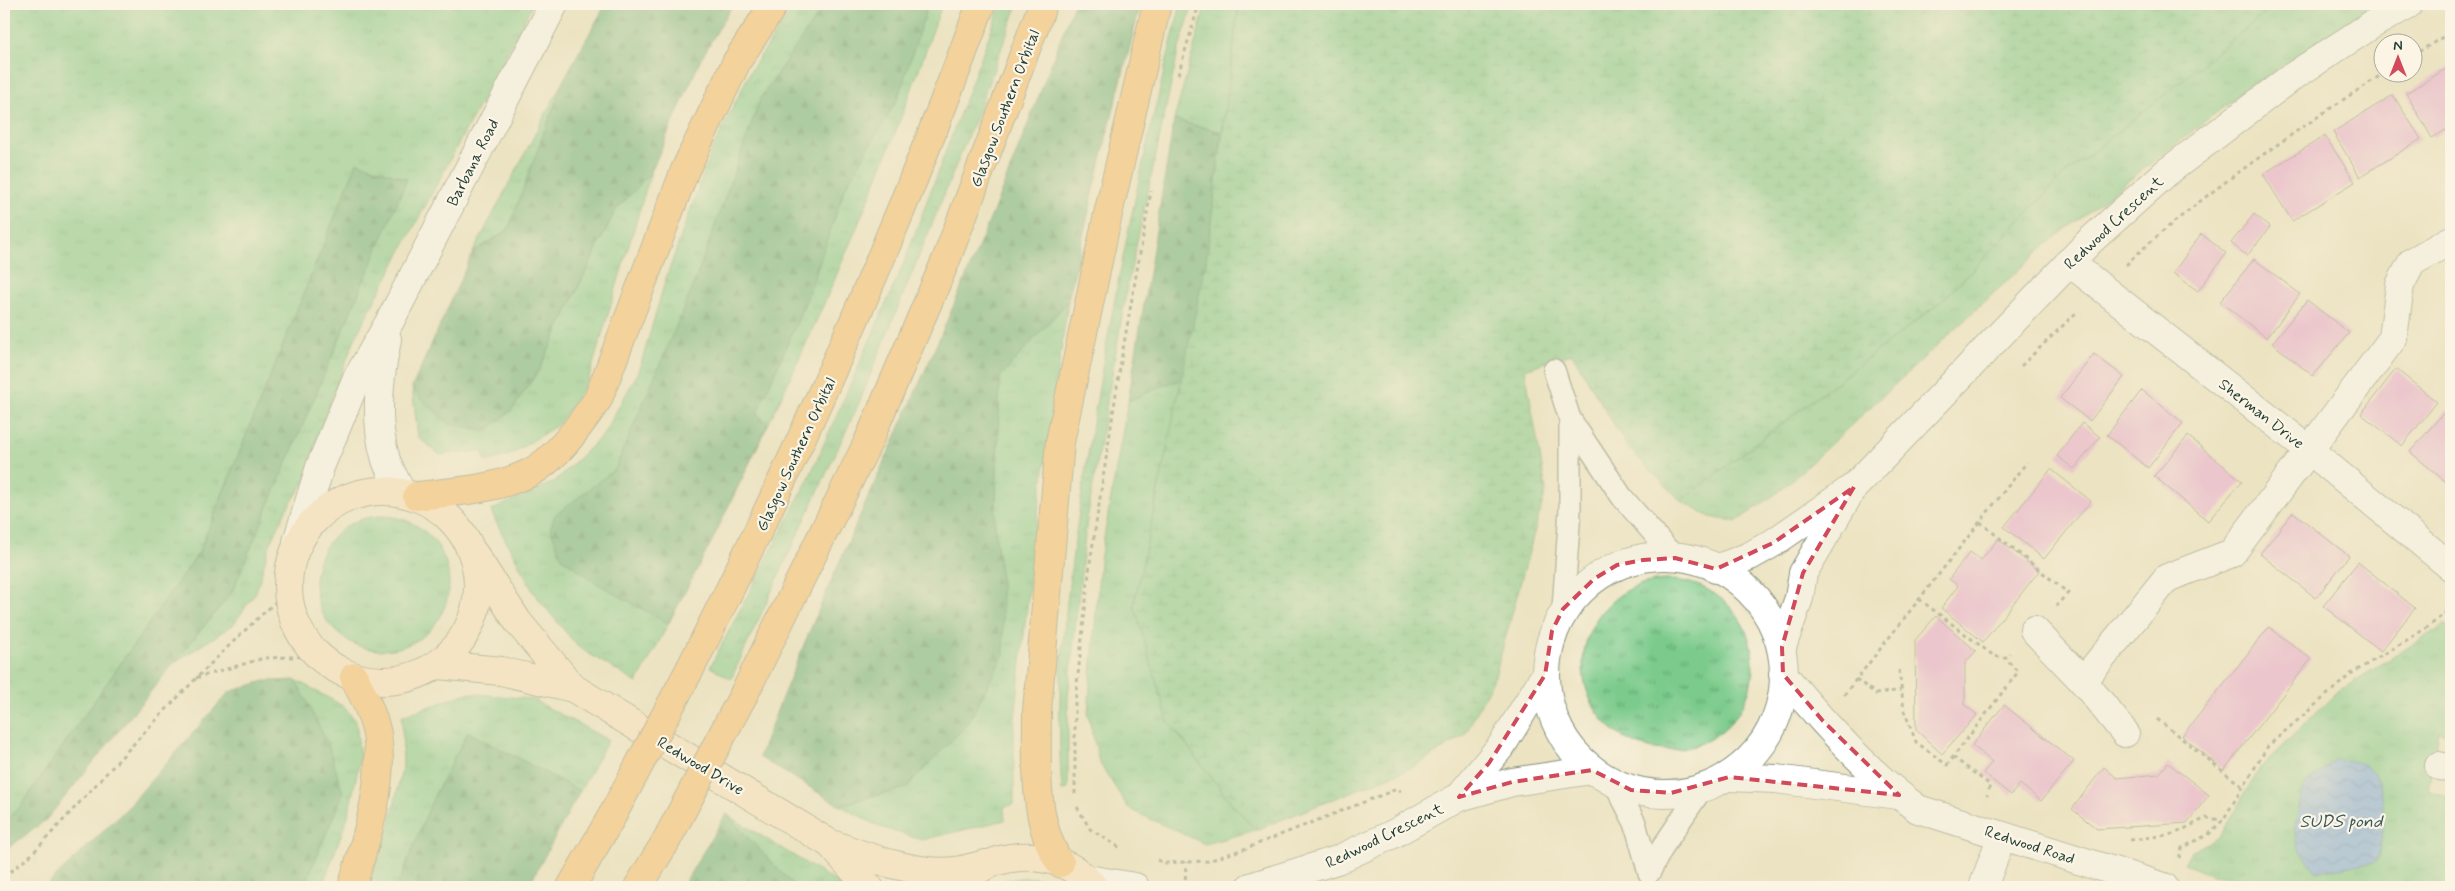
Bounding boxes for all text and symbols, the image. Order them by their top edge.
street label: Glasgow Southern Orbital [966,27,1045,190]
north arrow [2372,32,2422,82]
text: N [2393,37,2403,55]
street label: Barbana Road [442,115,504,210]
street label: Redwood Crescent [2060,171,2169,275]
street label: Glasgow Southern Orbital [752,374,841,535]
street label: Sherman Drive [2214,374,2308,454]
street label: Redwood Drive [653,732,748,801]
street label: Redwood Crescent [1322,798,1448,874]
water label: SUDS pond [2300,810,2384,834]
street label: Redwood Road [1982,821,2077,870]

